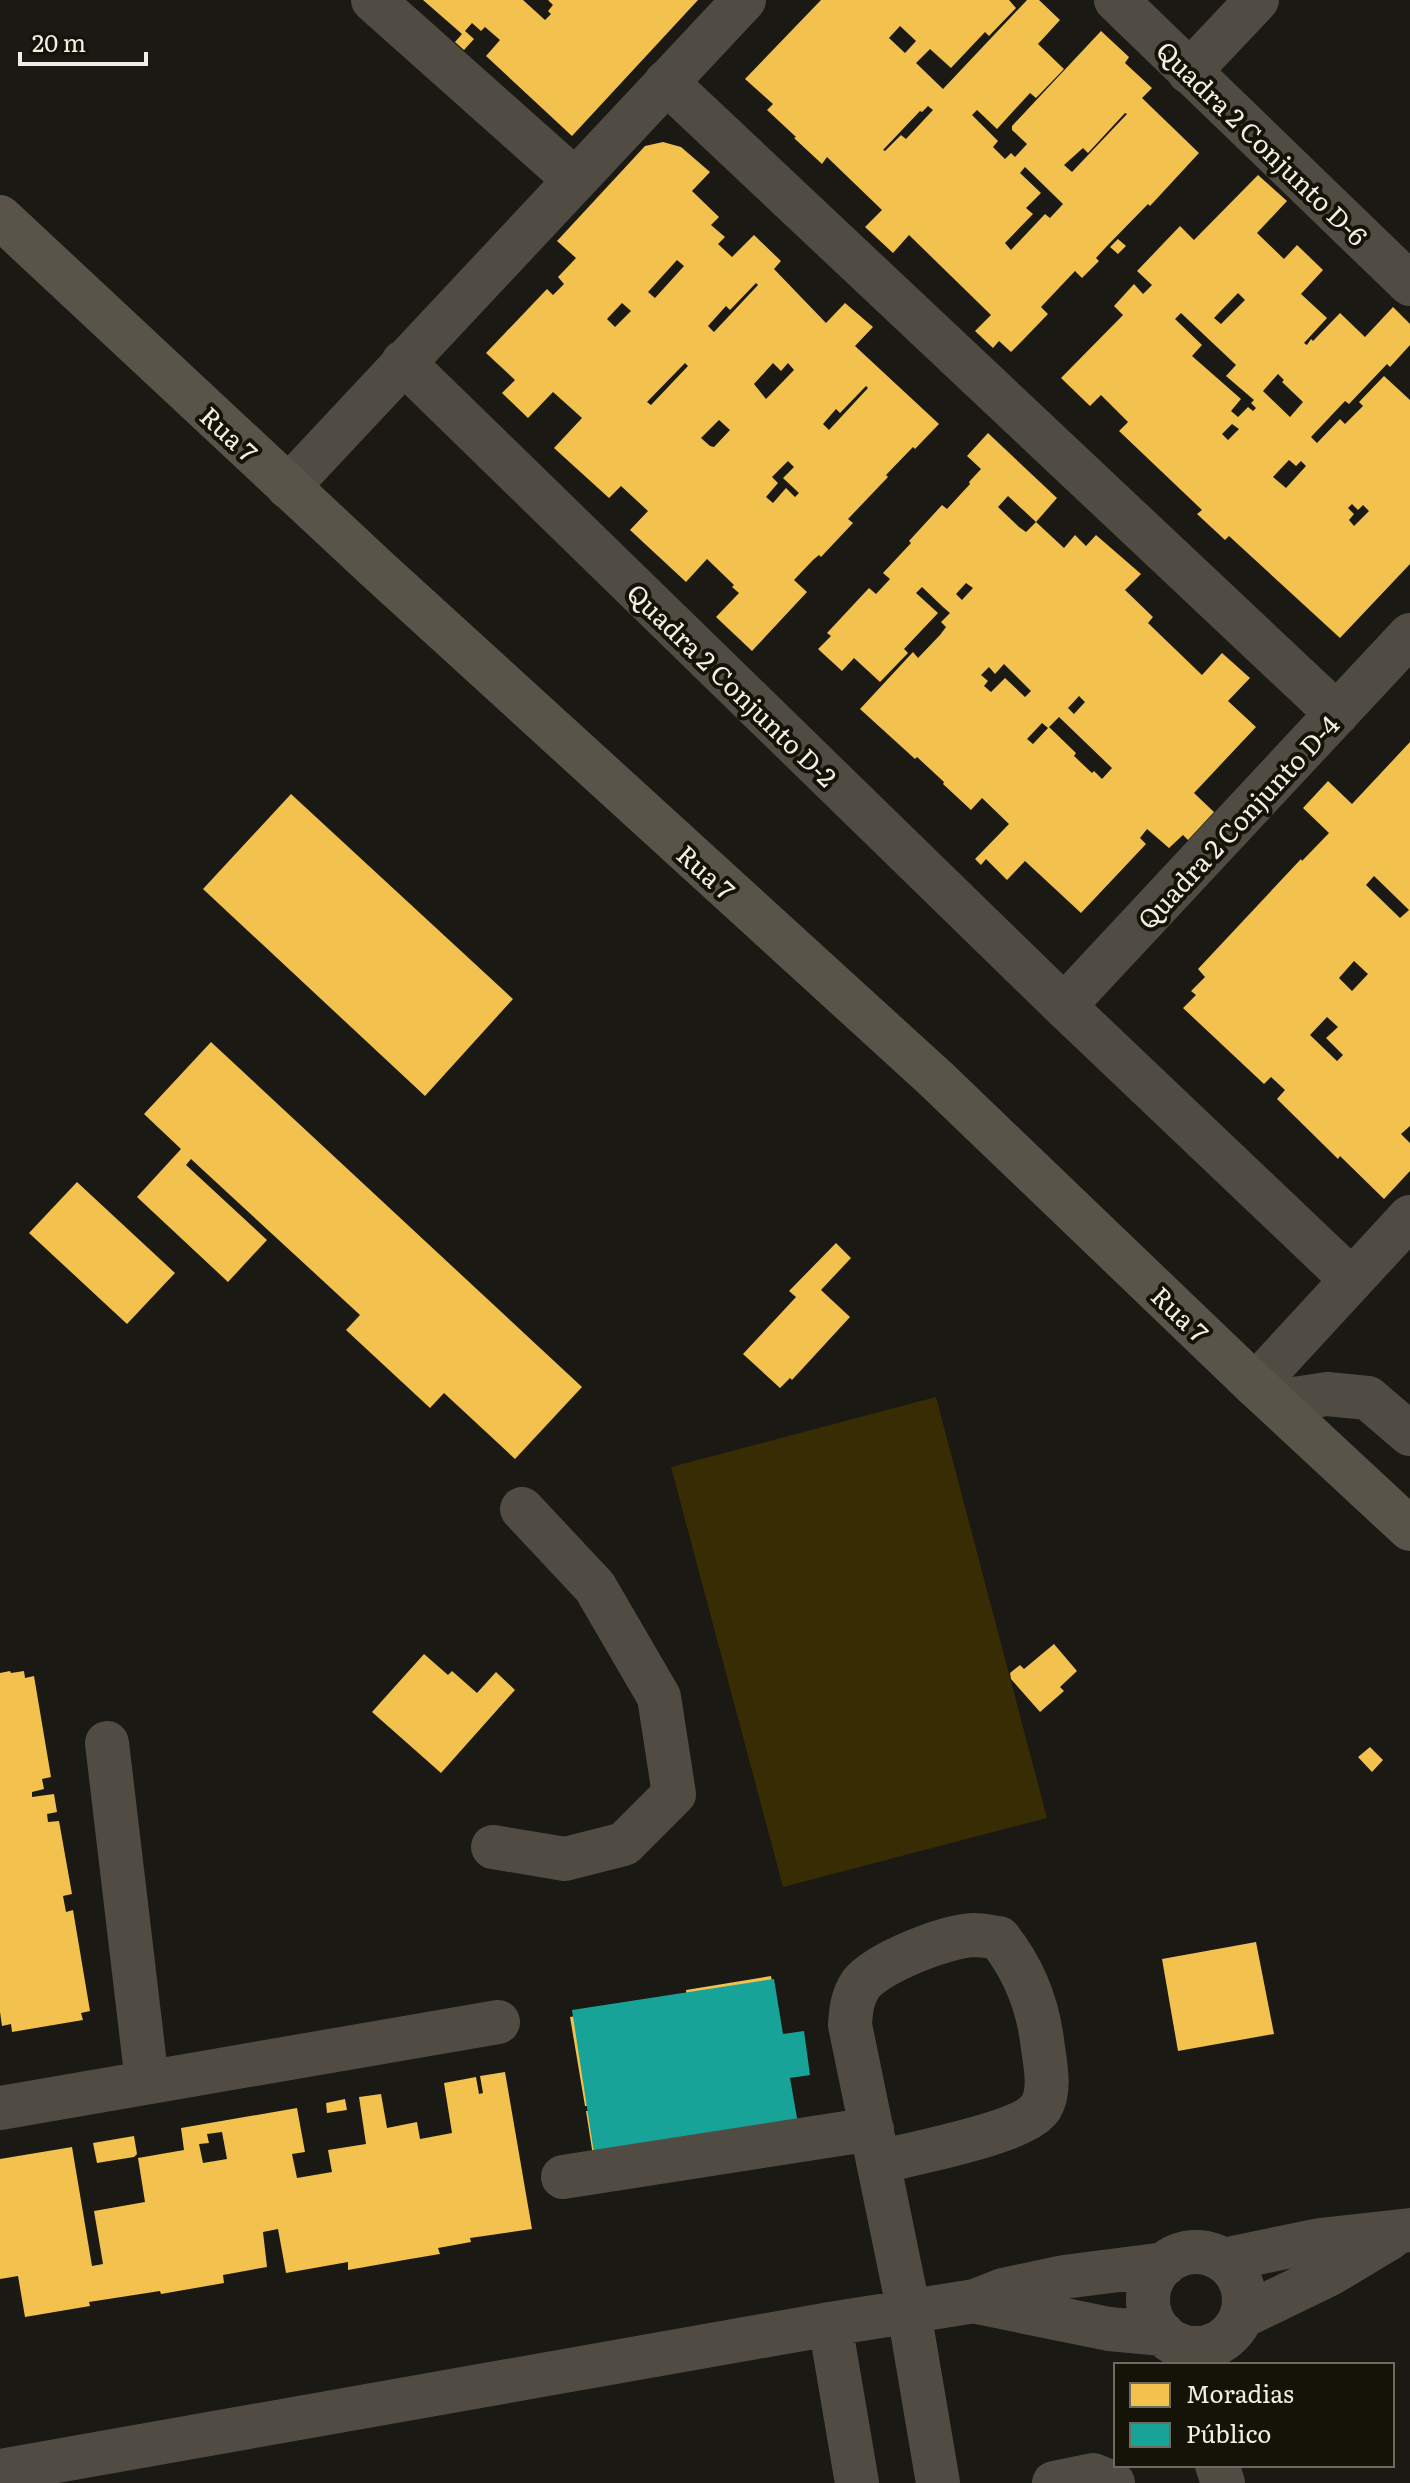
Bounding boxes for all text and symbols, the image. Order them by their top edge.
scale bar [20,16,146,66]
text: 20 m [32,24,86,59]
street label: Quadra 2 Conjunto D-6 [1149,31,1377,253]
street label: Rua 7 [192,396,268,470]
street label: Quadra 2 Conjunto D-2 [619,573,847,795]
street label: Quadra 2 Conjunto D-4 [1127,705,1347,937]
street label: Rua 7 [669,834,745,908]
street label: Rua 7 [1144,1276,1218,1350]
legend [1114,2363,1394,2467]
text: Moradias [1186,2375,1294,2410]
text: Público [1186,2415,1271,2450]

